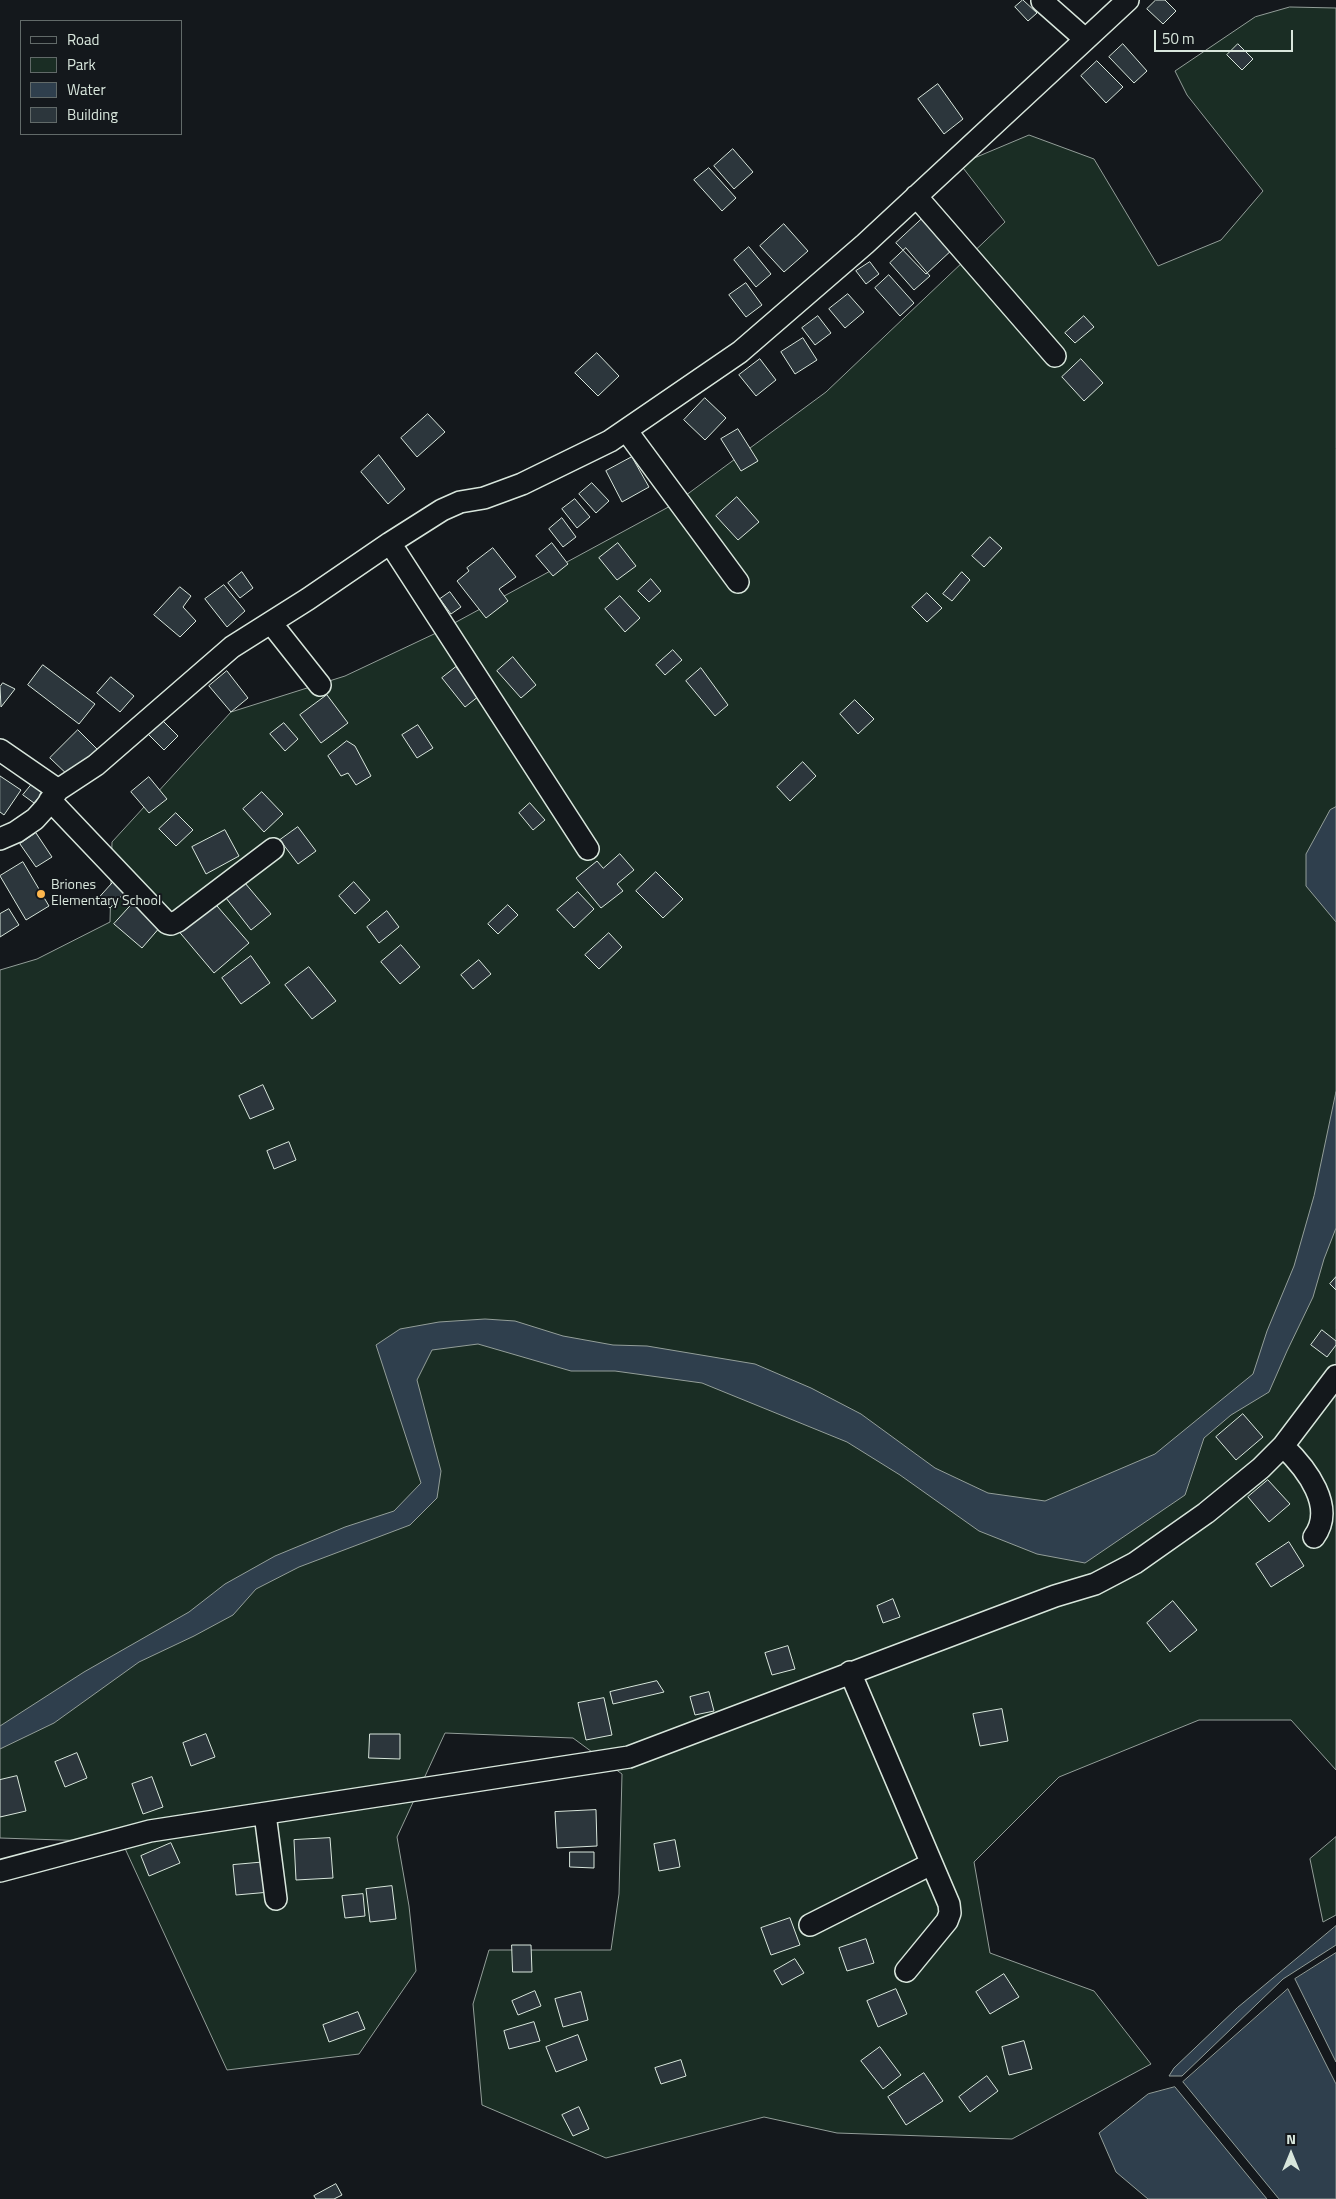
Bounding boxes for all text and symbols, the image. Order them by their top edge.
legend [20,20,182,135]
scale bar [1156,20,1295,52]
text: 50 m [1162,27,1195,50]
text: Road [67,28,99,51]
text: Park [67,53,96,76]
text: Water [67,78,106,101]
text: Building [67,103,118,126]
place label: Briones Elementary School [51,878,161,910]
marker: Briones Elementary School [35,888,47,900]
text: N [1286,2128,1296,2149]
north arrow [1266,2129,1316,2179]

